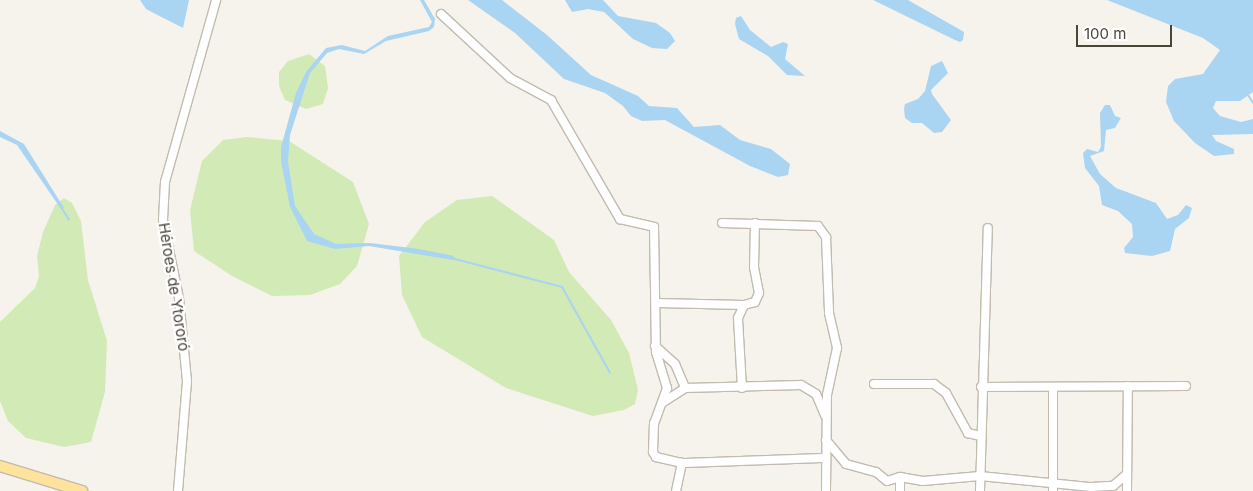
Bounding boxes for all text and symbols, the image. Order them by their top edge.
scale bar [1078,15,1174,47]
text: 100 m [1084,24,1126,43]
street label: Héroes de Ytororó [155,221,193,353]

